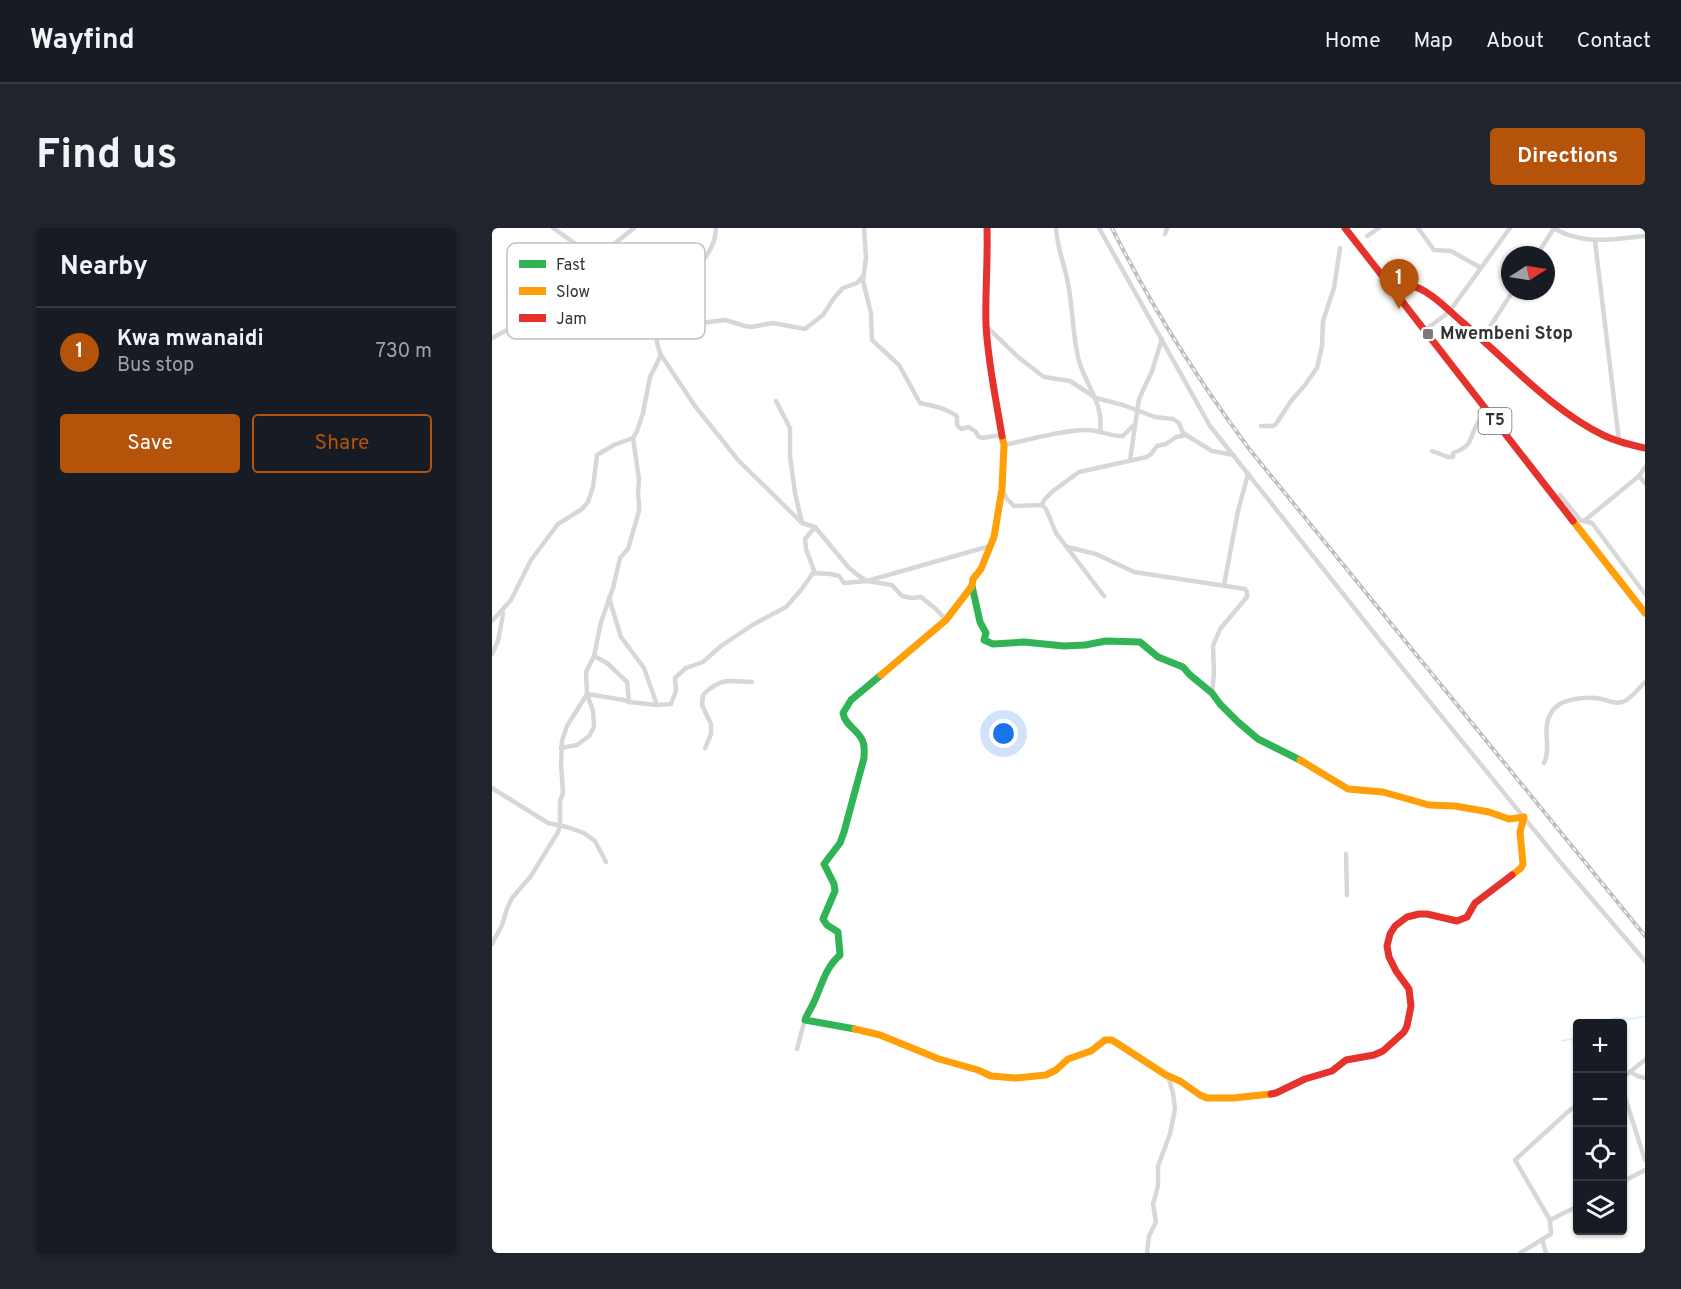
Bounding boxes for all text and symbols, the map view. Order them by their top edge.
text: Wayfind [30,23,135,59]
text: Home [1325,28,1381,55]
text: Map [1414,28,1453,55]
text: About [1486,28,1544,55]
text: Contact [1577,28,1651,55]
button: Directions [1490,128,1645,185]
text: Find us [36,130,177,183]
legend [507,243,705,339]
north arrow [1501,246,1555,300]
text: Nearby [60,251,148,284]
text: Fast [556,256,586,276]
pin: 1 [1380,260,1418,309]
text: Slow [556,283,590,303]
text: Jam [556,310,587,330]
place label: Mwembeni Stop [1440,323,1573,346]
text: Kwa mwanaidi [117,326,264,353]
marker: Mwembeni Stop [1421,327,1435,341]
text: 1 [76,339,84,365]
text: 730 m [376,339,432,365]
text: Bus stop [117,353,194,379]
road number: T5 [1478,408,1512,434]
button: Save [60,414,240,473]
button: Share [252,414,432,473]
your location [989,719,1018,748]
map controls [1573,1019,1627,1235]
button: + [1573,1019,1627,1073]
button: − [1573,1073,1627,1127]
button: locate [1573,1127,1627,1181]
button: layers [1573,1181,1627,1235]

